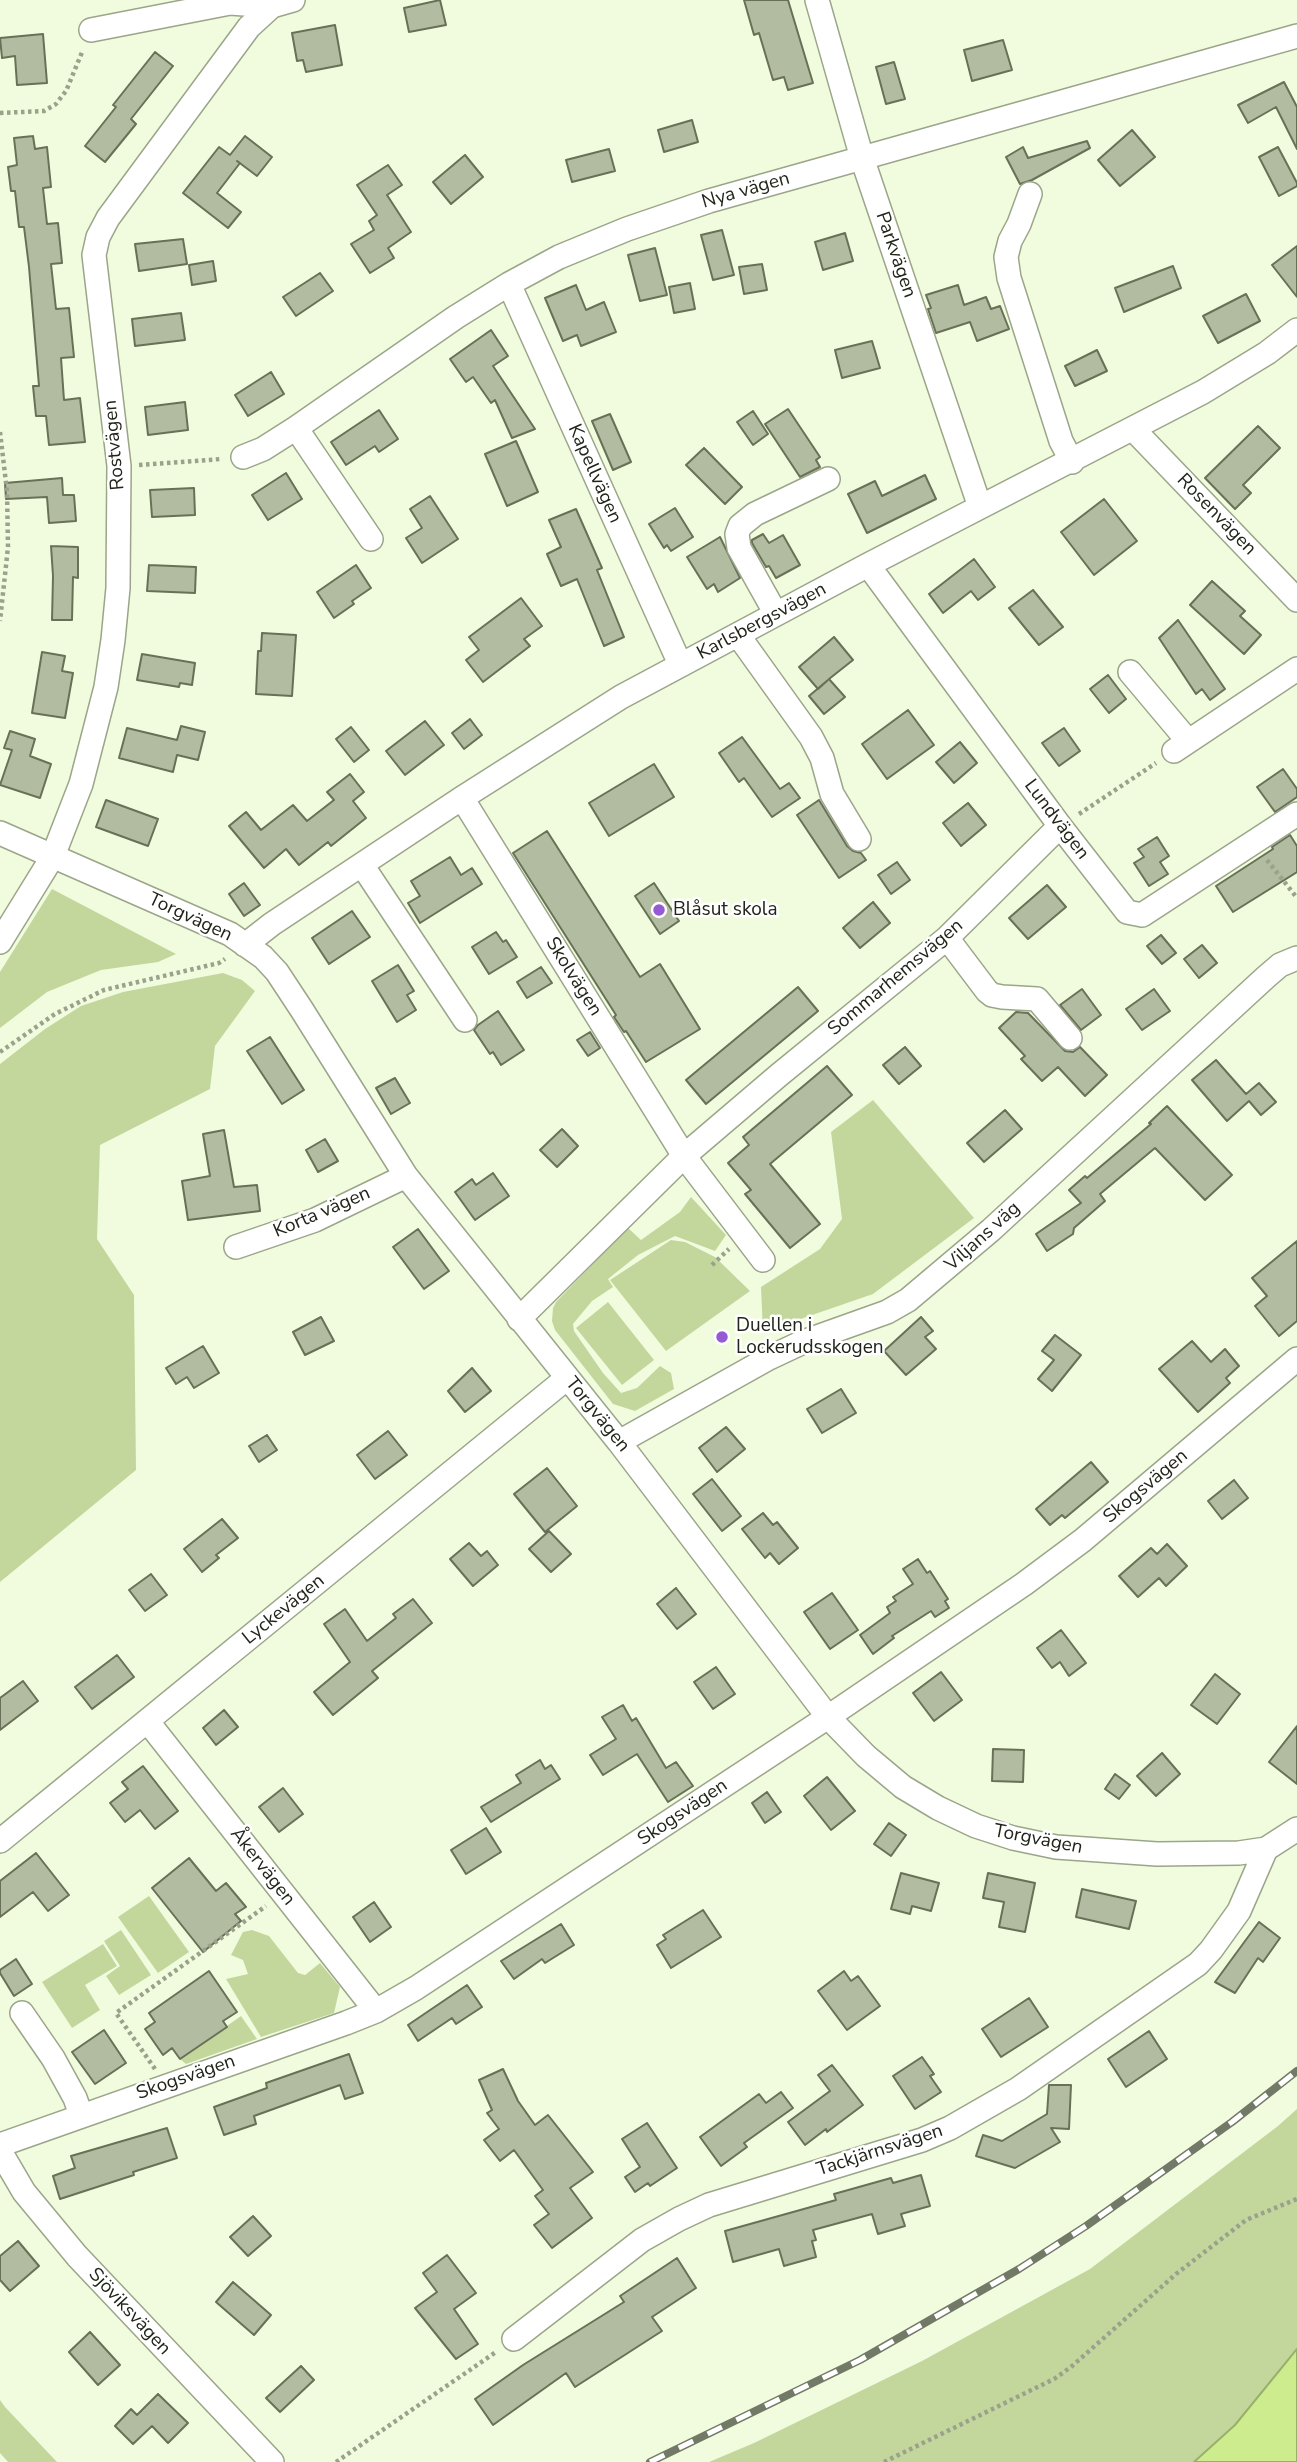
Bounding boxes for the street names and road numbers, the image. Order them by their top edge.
street label: Nya vägen [699,168,793,214]
street label: Parkvägen [870,209,920,301]
street label: Rostvägen [100,399,130,491]
street label: Kapellvägen [562,421,626,527]
street label: Rosenvägen [1171,469,1261,561]
street label: Karlsbergsvägen [693,578,831,666]
street label: Lundvägen [1019,775,1093,865]
street label: Torgvägen [144,889,236,947]
street label: Sommarhemsvägen [824,915,968,1041]
street label: Skolvägen [540,933,606,1021]
street label: Korta vägen [270,1182,374,1244]
street label: Viljans väg [941,1197,1025,1277]
street label: Torgvägen [560,1373,634,1457]
street label: Skogsvägen [1099,1445,1193,1529]
street label: Lyckevägen [238,1570,330,1650]
street label: Skogsvägen [634,1775,732,1851]
street label: Torgvägen [992,1820,1084,1860]
street label: Åkervägen [225,1824,299,1910]
street label: Skogsvägen [133,2050,239,2106]
street label: Tackjärnsvägen [814,2120,946,2182]
street label: Sjöviksvägen [83,2264,175,2360]

